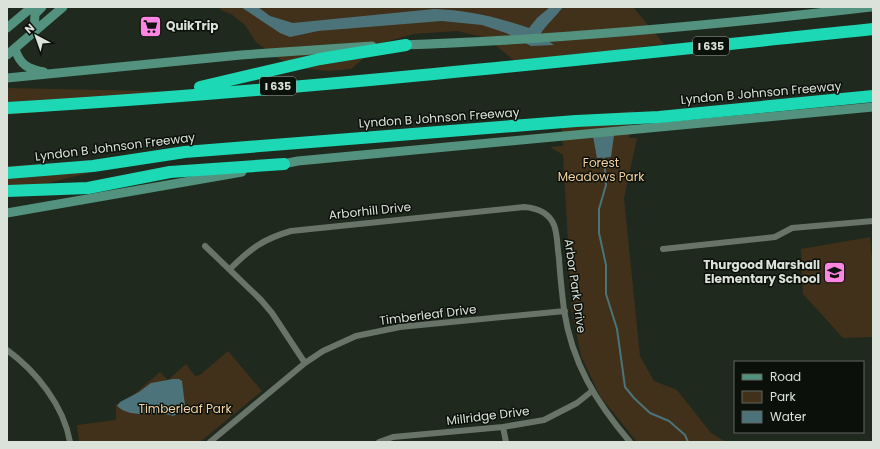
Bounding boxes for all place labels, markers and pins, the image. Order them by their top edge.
supermarket icon: QuikTrip [137,13,163,39]
place label: QuikTrip [166,17,218,34]
place label: Thurgood Marshall Elementary School [703,256,820,287]
school or university icon: Thurgood Marshall Elementary School [822,259,848,285]

